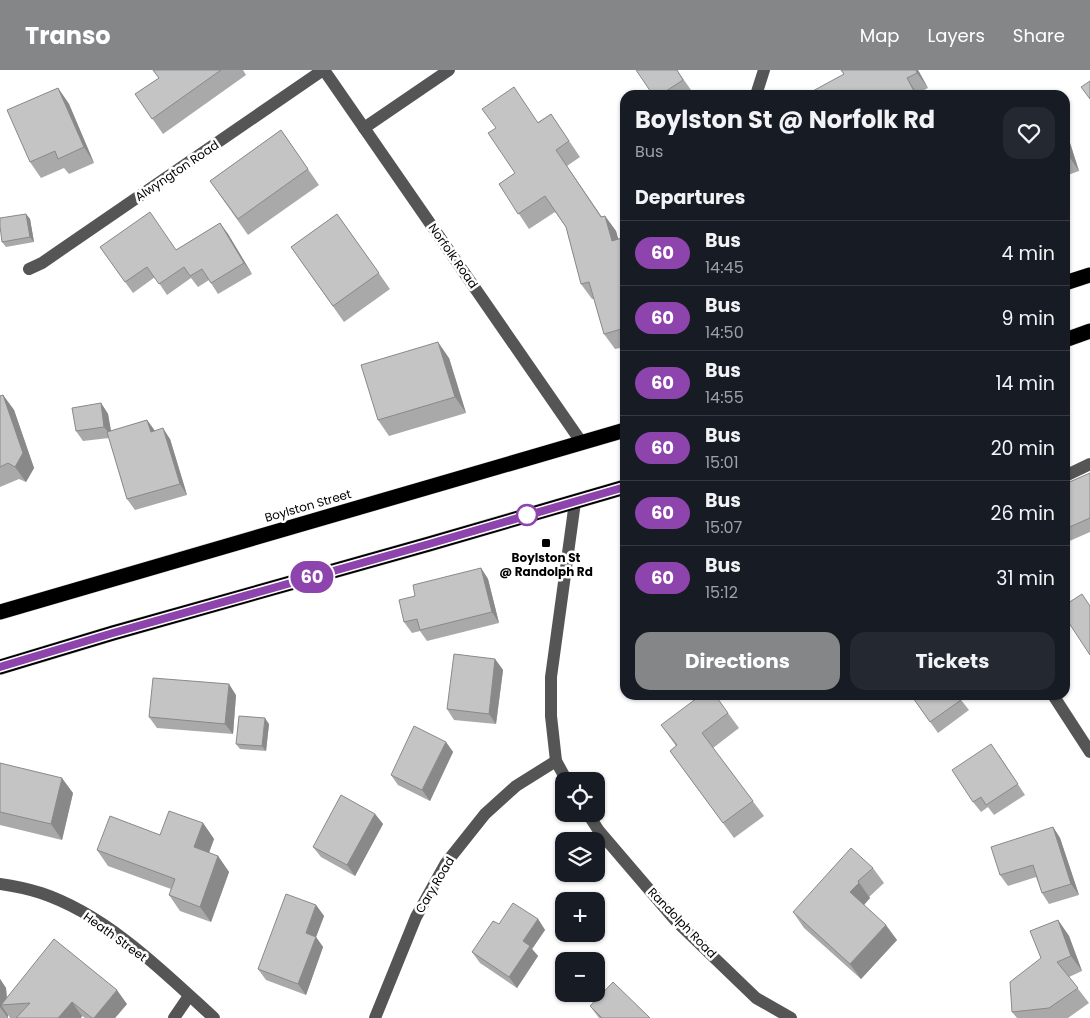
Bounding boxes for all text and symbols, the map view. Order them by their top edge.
text: Transo [25,19,111,52]
text: Map [860,23,900,48]
text: Layers [928,23,985,48]
text: Share [1013,23,1065,48]
text: Boylston St @ Norfolk Rd [635,103,935,136]
button: heart [1003,107,1055,159]
street label: Alwyngton Road [132,136,222,205]
text: Bus [635,140,663,163]
text: Departures [635,184,745,211]
street label: Norfolk Road [425,220,482,292]
text: Bus [705,227,741,254]
text: 60 [651,240,674,265]
text: 4 min [1002,240,1055,267]
text: 14:45 [705,256,744,279]
text: Bus [705,292,741,319]
text: 60 [651,305,674,330]
text: 9 min [1002,305,1055,332]
text: 14:50 [705,321,744,344]
text: Bus [705,357,741,384]
text: 60 [651,370,674,395]
text: 14 min [995,370,1055,397]
text: 14:55 [705,386,744,409]
text: Bus [705,422,741,449]
text: 60 [651,435,674,460]
text: 20 min [991,435,1055,462]
text: 15:01 [705,451,739,474]
street label: Boylston Street [263,485,353,526]
text: Bus [705,487,741,514]
text: 60 [651,500,674,525]
text: 26 min [991,500,1055,527]
unlabelled marker [516,504,538,526]
text: 15:07 [705,516,742,539]
marker: Boylston St @ Randolph Rd [540,537,552,549]
place label: Boylston St @ Randolph Rd [499,549,593,580]
text: Bus [705,552,741,579]
line badge: 60 [290,561,334,593]
text: 60 [300,564,324,589]
text: 60 [651,565,674,590]
text: 31 min [996,565,1055,592]
text: 15:12 [705,581,738,604]
button: Directions [635,632,840,690]
button: Tickets [850,632,1055,690]
map controls [555,772,605,1002]
button: locate [555,772,605,822]
button: layers [555,832,605,882]
street label: Cary Road [411,853,458,916]
street label: Randolph Road [644,884,720,962]
button: + [555,892,605,942]
street label: Heath Street [80,908,150,965]
button: − [555,952,605,1002]

